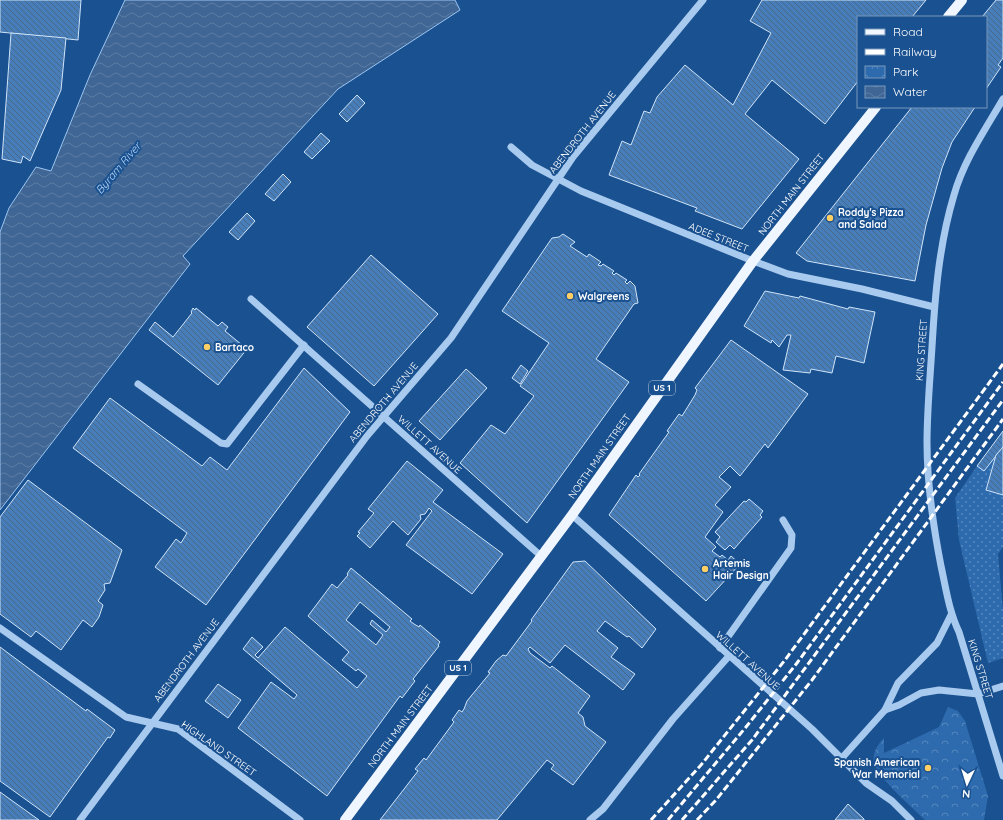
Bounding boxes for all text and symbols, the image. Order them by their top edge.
legend [857,16,987,108]
text: Road [893,24,923,39]
text: Railway [893,44,937,59]
text: Park [893,64,918,79]
text: Water [893,84,928,99]
street label: ABENDROTH AVENUE [546,88,619,176]
water label: Byram River [92,138,145,197]
street label: NORTH MAIN STREET [755,151,827,238]
place label: Roddy's Pizza and Salad [838,206,904,231]
marker: Roddy's Pizza and Salad [825,213,835,223]
street label: ADEE STREET [687,220,751,255]
place label: Walgreens [578,290,629,303]
marker: Walgreens [565,291,575,301]
street label: KING STREET [913,319,930,381]
place label: Bartaco [215,341,254,354]
marker: Bartaco [202,342,212,352]
street label: ABENDROTH AVENUE [346,359,421,445]
road number: US 1 [649,381,675,395]
street label: NORTH MAIN STREET [565,411,634,501]
street label: WILLETT AVENUE [395,412,465,477]
place label: Artemis Hair Design [713,557,769,582]
marker: Artemis Hair Design [700,564,710,574]
street label: ABENDROTH AVENUE [151,616,222,705]
street label: WILLETT AVENUE [713,628,783,693]
street label: KING STREET [965,638,996,701]
road number: US 1 [445,661,471,675]
street label: NORTH MAIN STREET [365,682,436,770]
street label: HIGHLAND STREET [179,718,259,779]
place label: Spanish American War Memorial [834,756,920,781]
marker: Spanish American War Memorial [923,763,933,773]
north arrow [947,764,987,804]
text: N [962,787,971,801]

